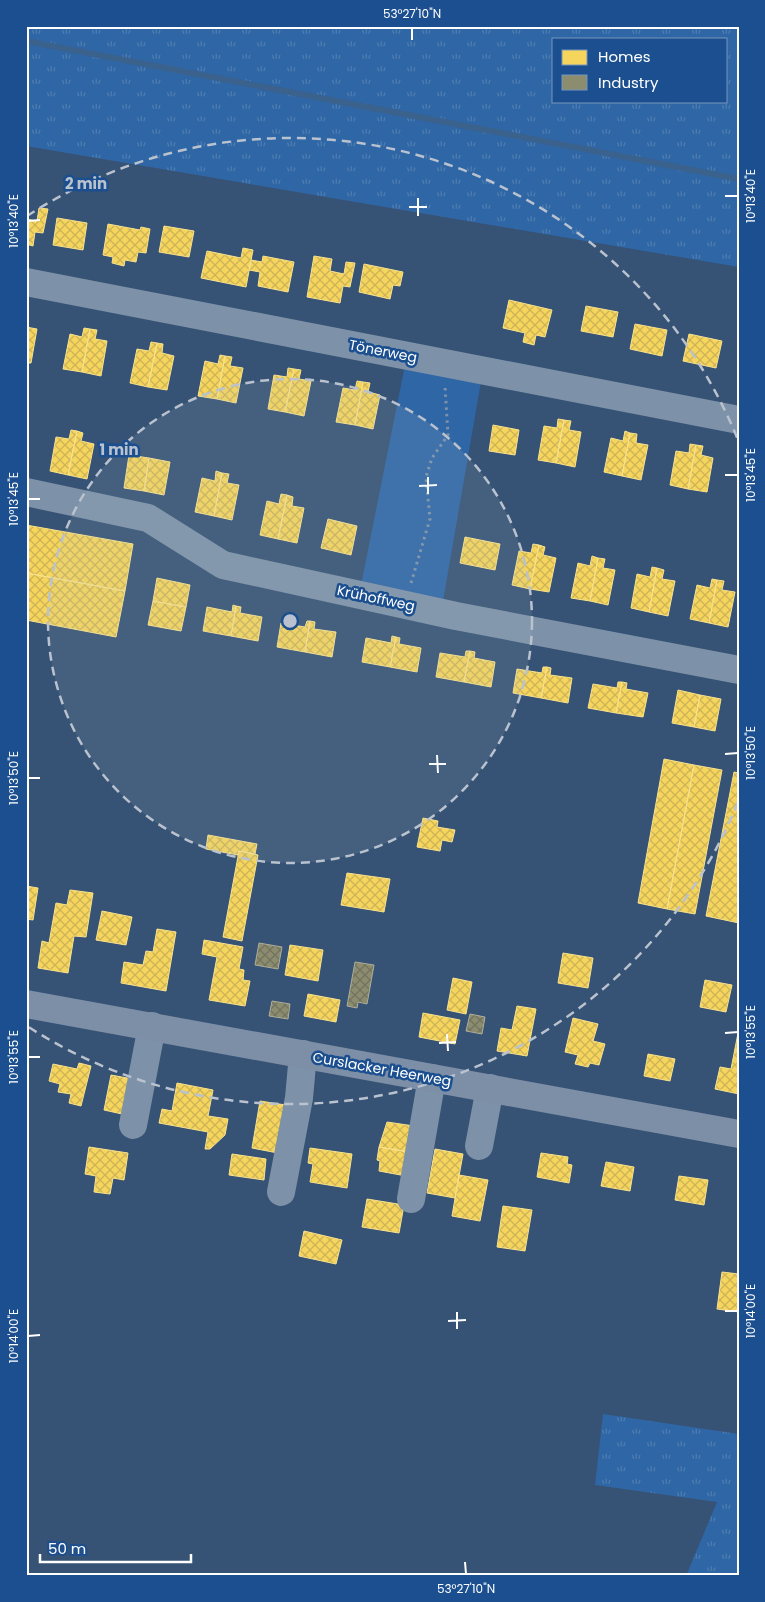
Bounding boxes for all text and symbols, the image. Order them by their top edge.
text: 53°27'10"N [383,5,441,22]
legend [552,38,728,102]
text: Homes [598,46,651,67]
text: Industry [598,72,659,93]
text: 10°13'40"E [742,169,759,223]
text: 2 min [65,173,107,194]
text: 10°13'40"E [5,194,22,248]
street label: Tönerweg [347,335,419,367]
text: 1 min [99,439,139,460]
text: 10°13'45"E [742,448,759,502]
text: 10°13'45"E [5,472,22,526]
street label: Krühoffweg [335,580,417,616]
centre of rings [281,612,299,630]
text: 10°13'50"E [742,726,759,780]
text: 10°13'50"E [5,751,22,805]
text: 10°13'55"E [742,1005,759,1059]
text: 10°13'55"E [5,1030,22,1084]
street label: Curslacker Heerweg [311,1047,453,1091]
text: 10°14'00"E [742,1284,759,1338]
text: 10°14'00"E [5,1309,22,1363]
scale bar [40,1532,191,1564]
text: 50 m [48,1538,86,1559]
text: 53°27'10"N [437,1580,495,1597]

